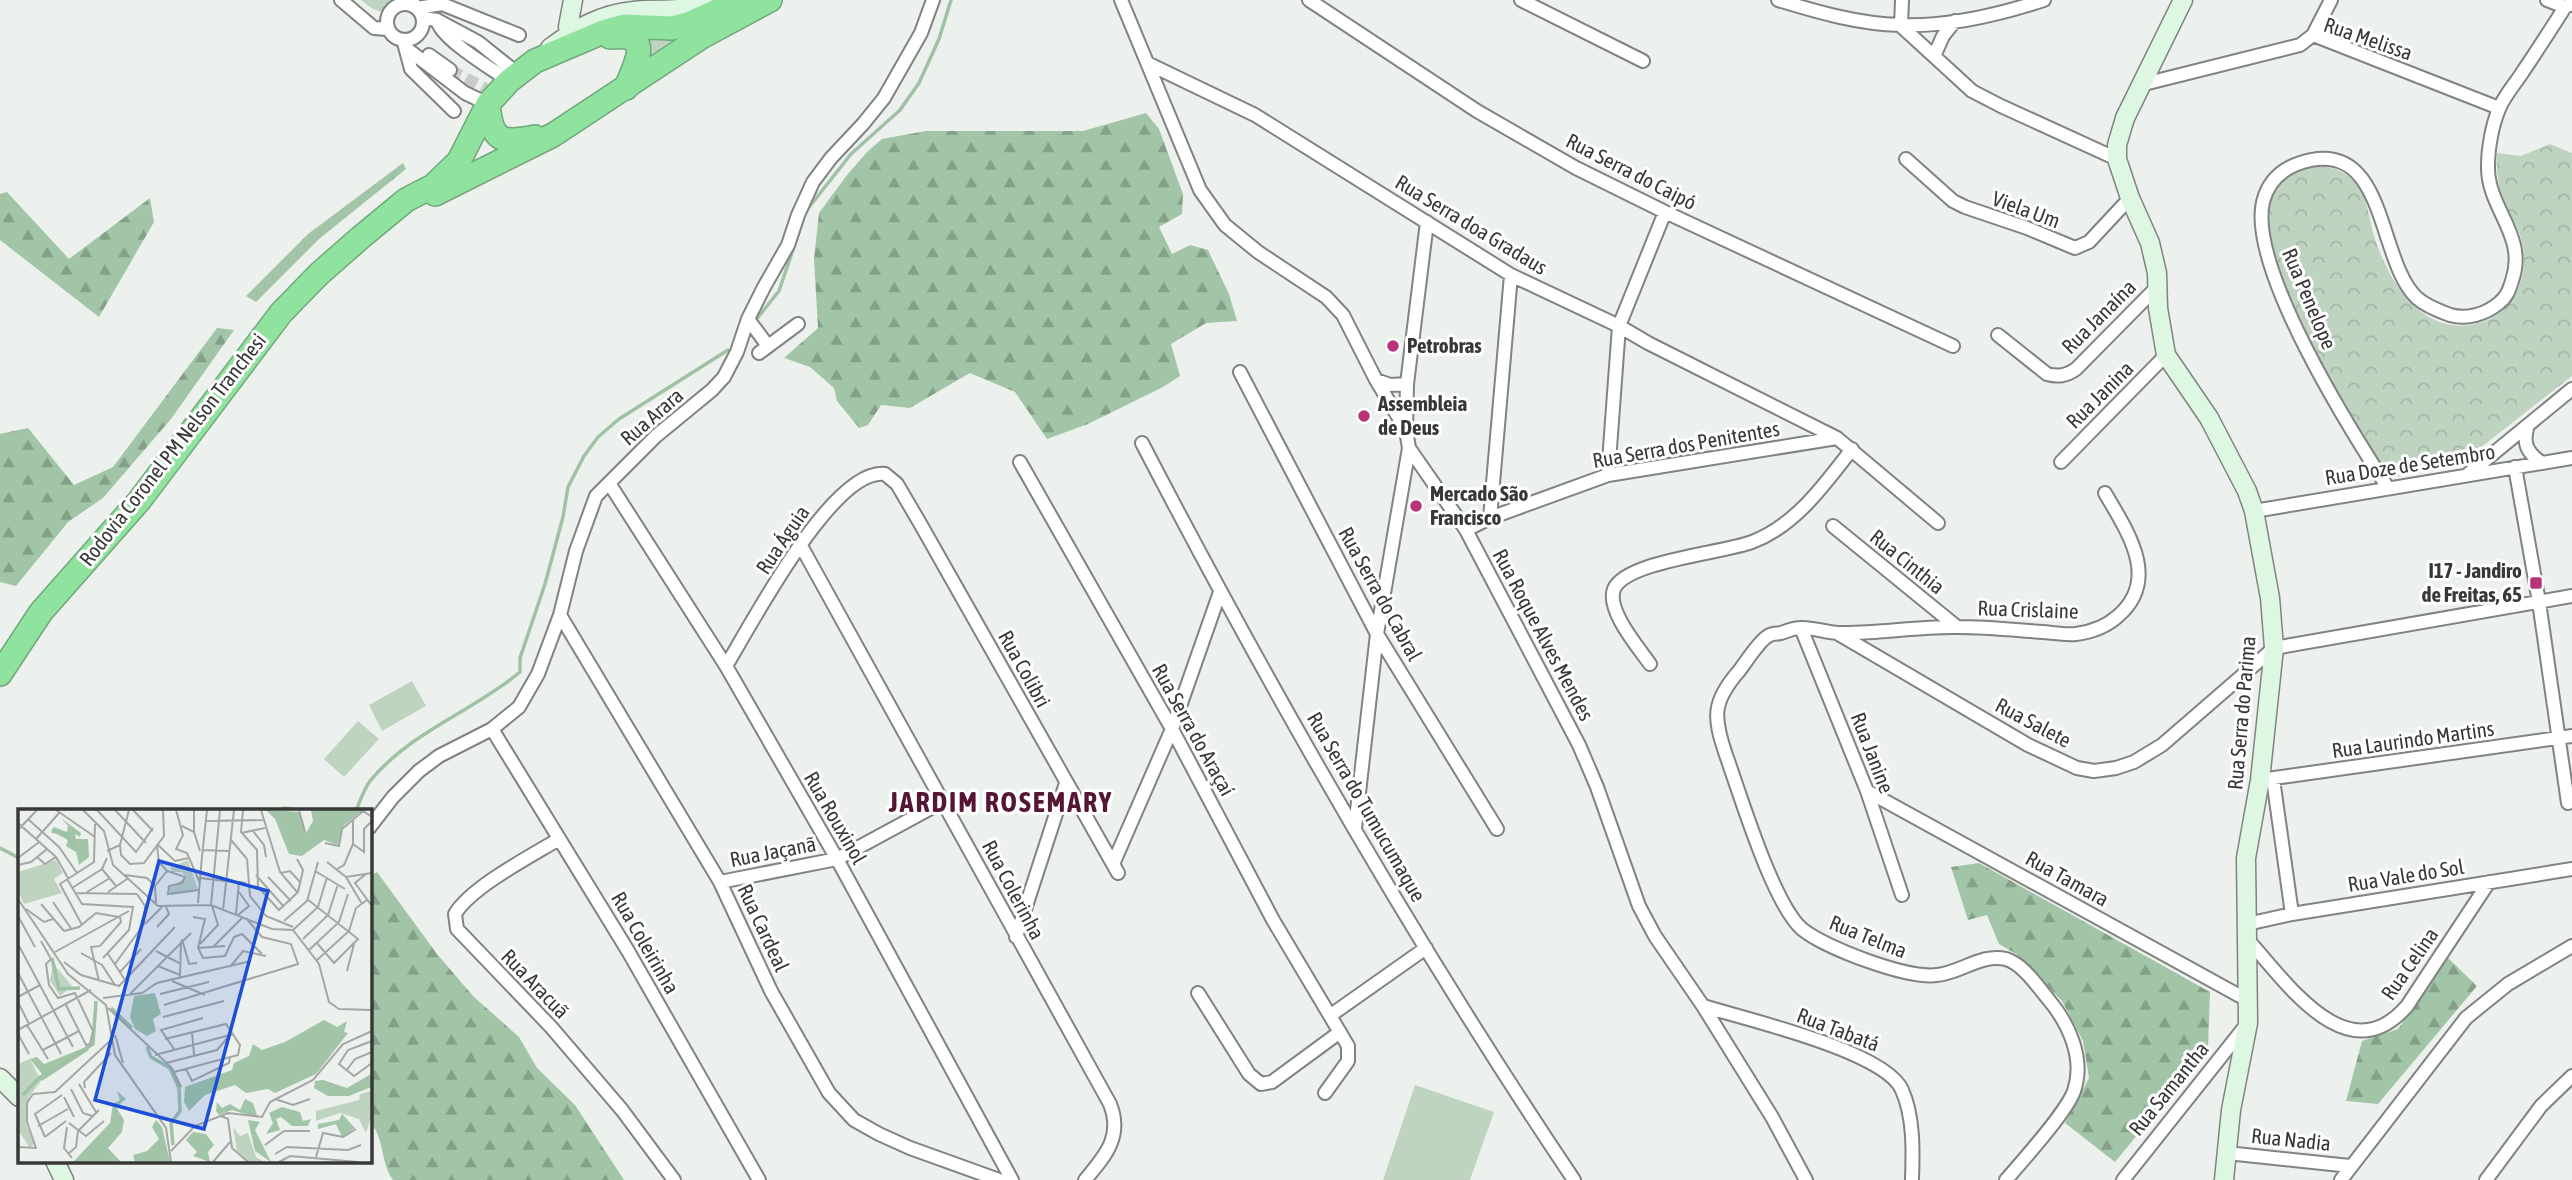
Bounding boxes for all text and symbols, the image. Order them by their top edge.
street label: Rua Melissa [2321,12,2416,64]
street label: Rua Serra do Caipó [1562,128,1701,214]
street label: Rua Serra doa Gradaus [1391,169,1552,279]
street label: Viela Um [1989,186,2064,232]
street label: Rua Penelope [2278,245,2342,353]
street label: Rua Janaína [2056,274,2140,358]
street label: Rodovia Coronel PM Nelson Tranchesi [74,328,270,570]
place label: Petrobras [1407,333,1482,357]
marker: Petrobras [1385,338,1401,354]
street label: Rua Janina [2061,356,2138,433]
street label: Rua Arara [615,383,687,450]
place label: Assembleia de Deus [1377,391,1467,439]
marker: Assembleia de Deus [1356,408,1372,424]
street label: Rua Serra dos Penitentes [1591,416,1781,472]
street label: Rua Doze de Setembro [2323,439,2497,489]
place label: Mercado São Francisco [1430,481,1529,529]
marker: Mercado São Francisco [1408,498,1424,514]
street label: Rua Águia [751,501,814,578]
street label: Rua Serra do Cabral [1334,522,1428,665]
street label: Rua Cinthia [1866,524,1950,598]
street label: Rua Roque Alves Mendes [1489,545,1599,724]
place label: I17 - Jandiro de Freitas, 65 [2421,558,2522,606]
marker: I17 - Jandiro de Freitas, 65 [2528,575,2544,591]
street label: Rua Crislaine [1977,595,2079,623]
street label: Rua Colibri [994,626,1056,711]
street label: Rua Serra do Parima [2222,635,2260,791]
street label: Rua Serra do Araçaí [1148,659,1240,800]
street label: Rua Salete [1992,692,2075,752]
street label: Rua Serra do Tumucumaque [1303,707,1431,906]
street label: Rua Janine [1847,709,1899,796]
street label: Rua Laurindo Martins [2330,716,2496,762]
street label: Rua Rouxinol [800,767,872,868]
district label: JARDIM ROSEMARY [888,786,1113,818]
inset map [18,809,371,1162]
street label: Rua Jaçanã [728,831,818,871]
street label: Rua Colerinha [978,836,1050,943]
street label: Rua Tamara [2022,846,2113,911]
street label: Rua Vale do Sol [2346,854,2466,896]
street label: Rua Cardeal [733,880,795,975]
street label: Rua Coleirinha [607,887,685,998]
street label: Rua Telma [1826,910,1911,962]
street label: Rua Celina [2376,923,2443,1004]
street label: Rua Aracuã [497,944,574,1023]
street label: Rua Tabatá [1794,1002,1883,1056]
street label: Rua Samantha [2123,1037,2213,1140]
street label: Rua Nadia [2250,1123,2332,1155]

